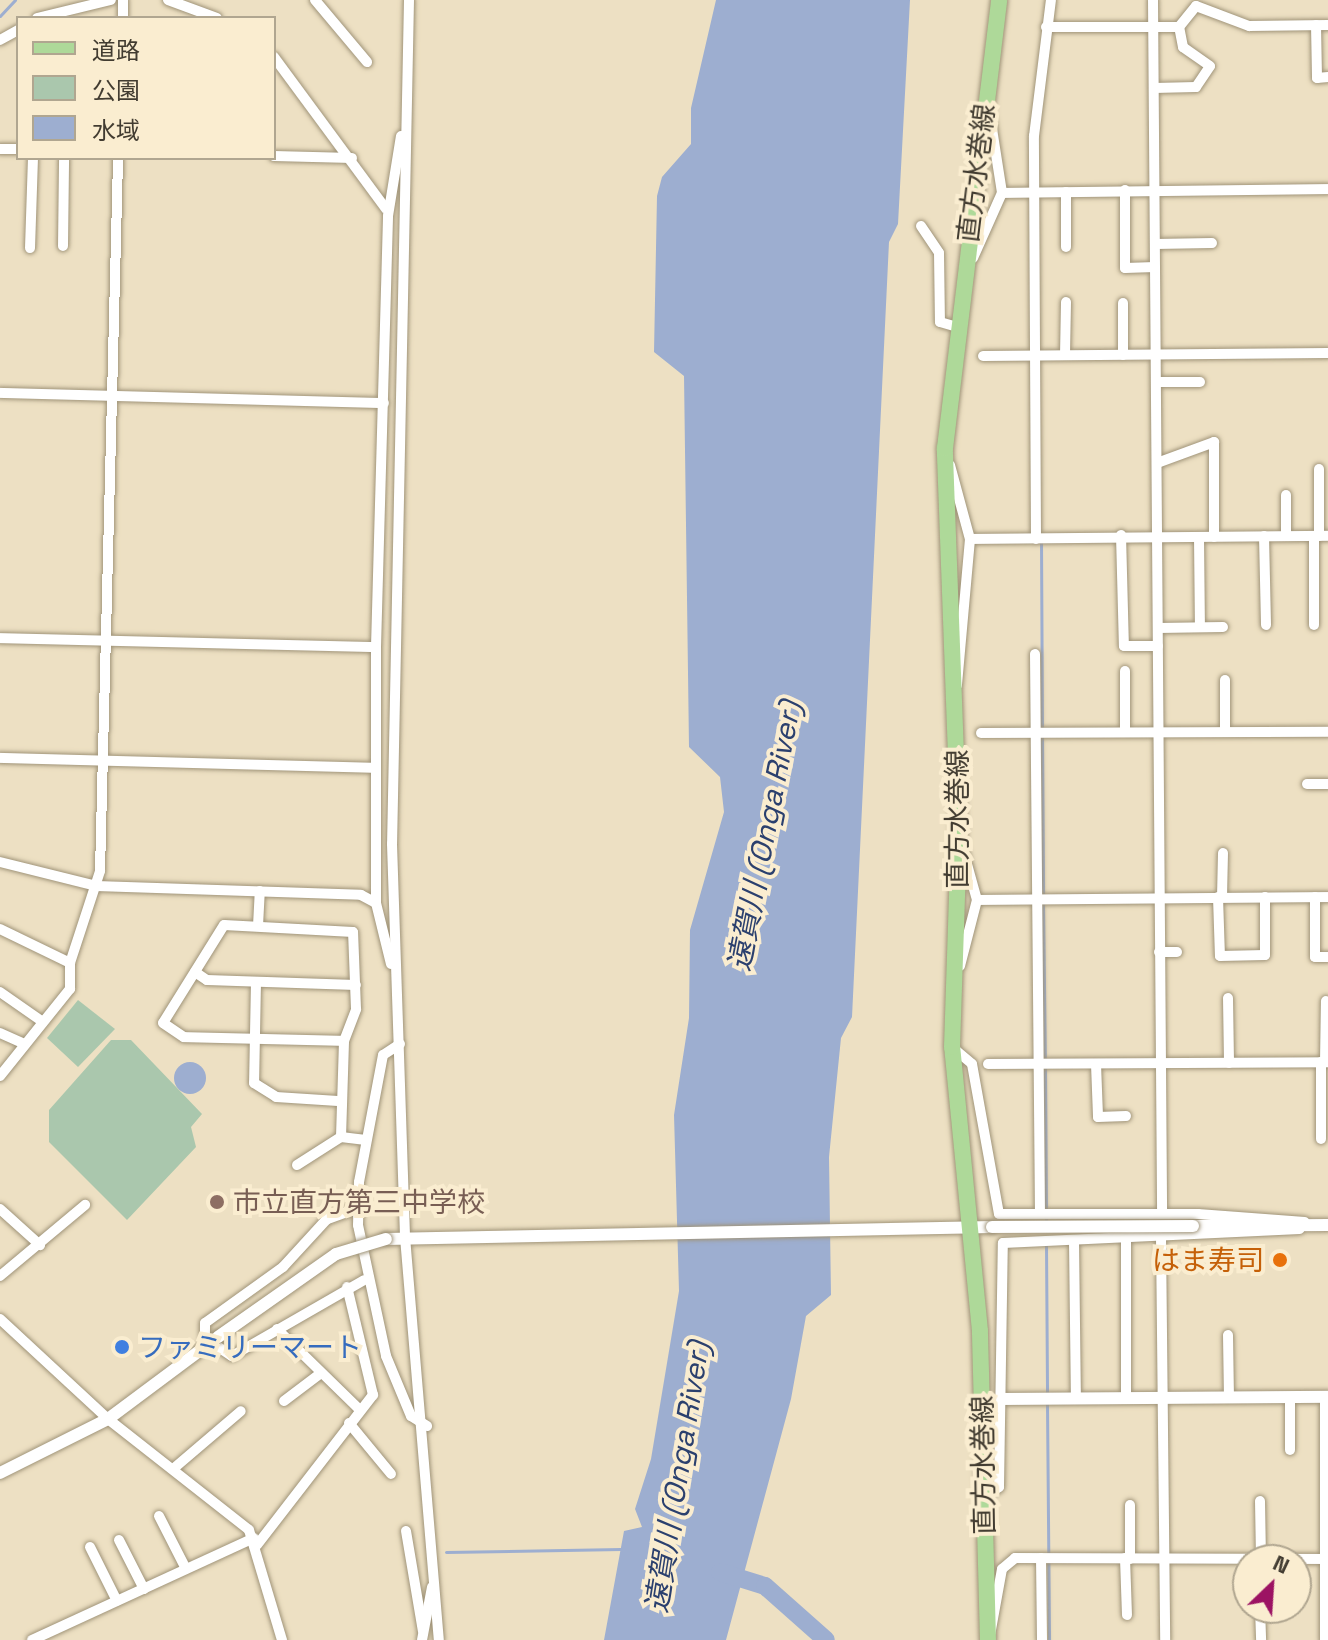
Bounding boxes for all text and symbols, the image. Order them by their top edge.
legend [16,16,276,160]
text: 道路 [92,35,140,66]
text: 公園 [92,75,140,106]
street label: 直方水巻線 [951,101,1001,245]
text: 水域 [92,115,140,146]
water label: 遠賀川 (Onga River) [721,698,809,974]
street label: 直方水巻線 [940,749,974,889]
place label: 市立直方第三中学校 [233,1185,485,1219]
marker: 市立直方第三中学校 [208,1193,226,1211]
place label: はま寿司 [1152,1243,1264,1277]
marker: はま寿司 [1271,1251,1289,1269]
place label: ファミリーマート [138,1330,362,1364]
marker: ファミリーマート [113,1338,131,1356]
water label: 遠賀川 (Onga River) [639,1339,717,1615]
street label: 直方水巻線 [965,1395,1001,1535]
north arrow [1232,1544,1312,1624]
text: N [1269,1548,1294,1580]

